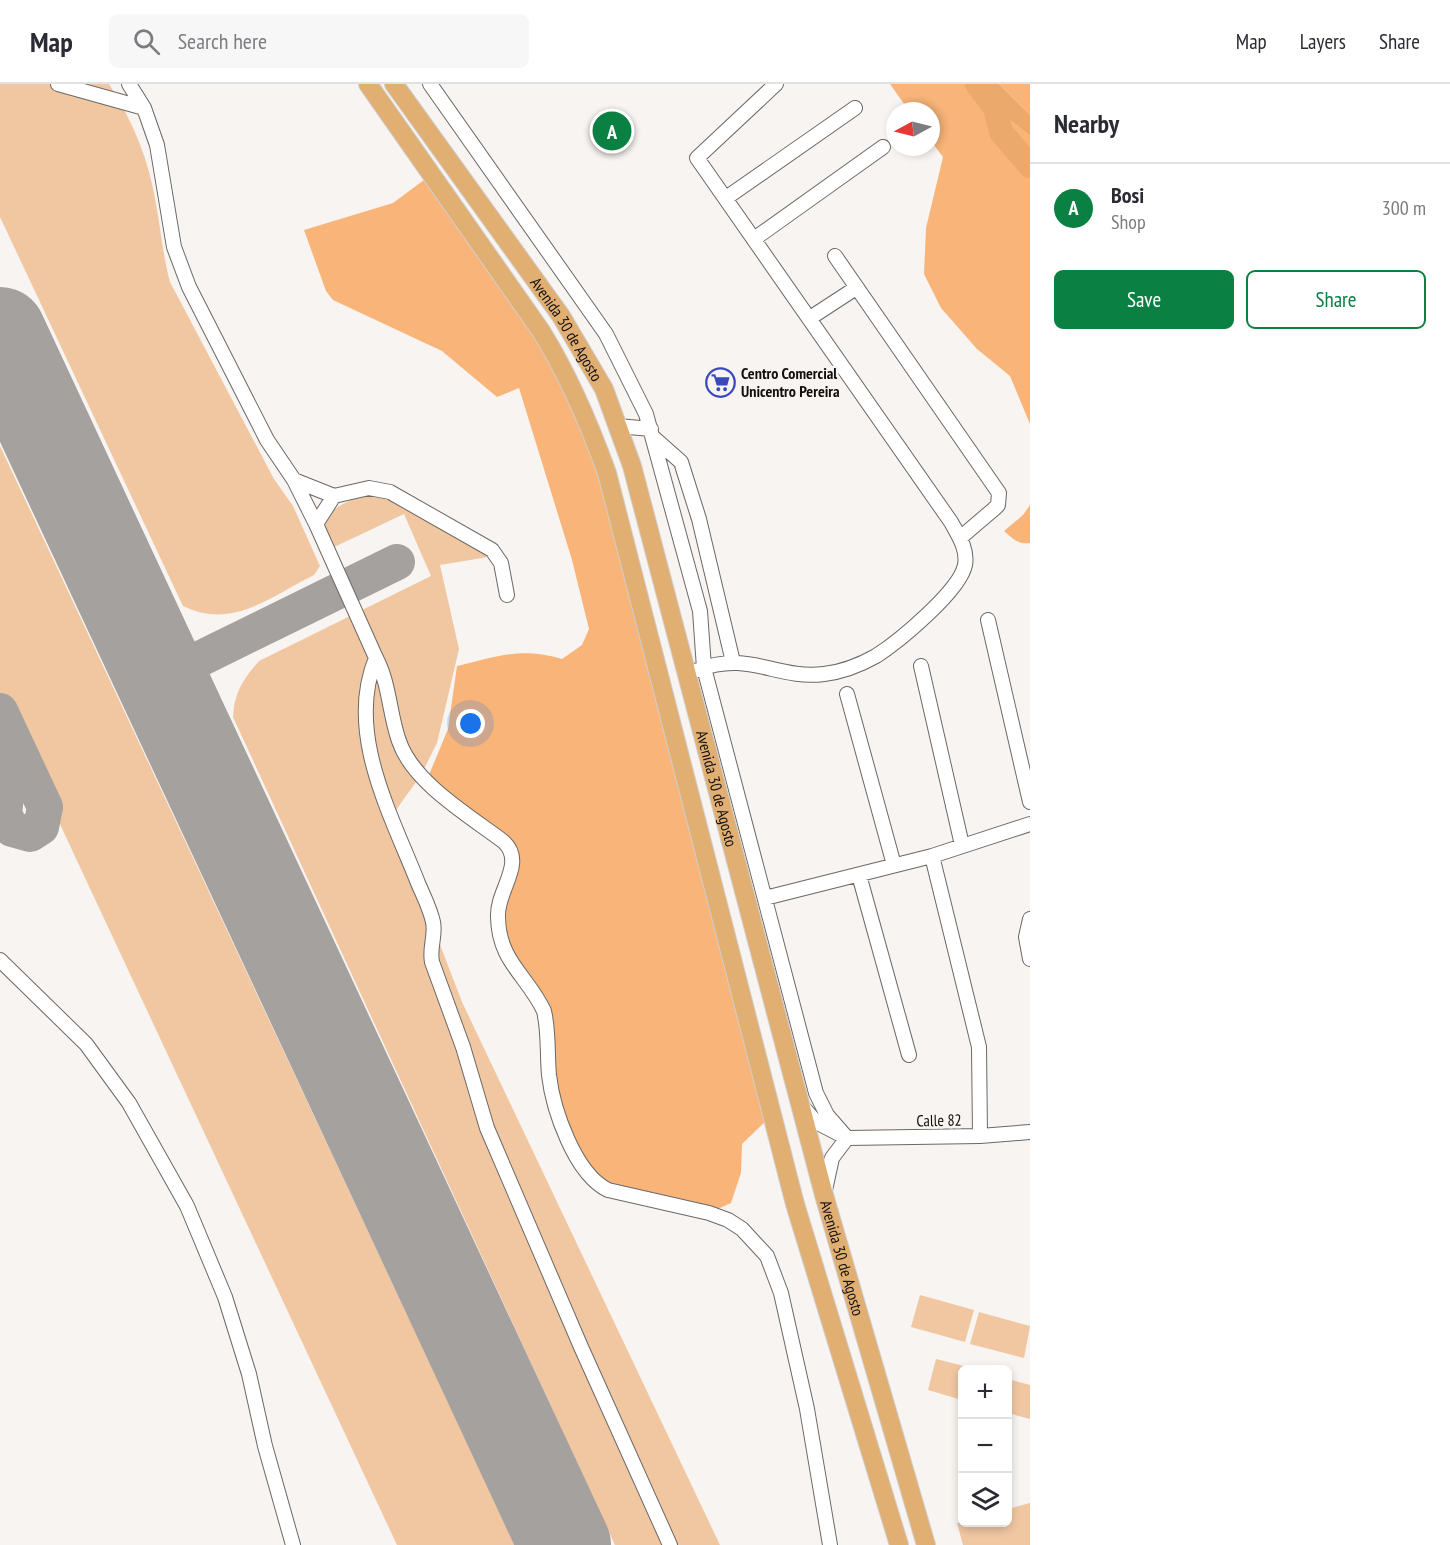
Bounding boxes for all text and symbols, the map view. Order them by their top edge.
search box [109,14,529,68]
text: Map [30,23,73,60]
icon: search [130,25,163,58]
text: Search here [178,27,267,55]
text: Map [1236,28,1267,55]
text: Layers [1300,28,1346,55]
text: Share [1379,28,1420,55]
north arrow [886,102,940,156]
text: Nearby [1054,107,1119,140]
pin: A [592,108,632,154]
text: Bosi [1111,181,1144,209]
text: A [1068,195,1079,221]
text: 300 m [1382,195,1426,221]
text: Shop [1111,209,1146,235]
button: Save [1054,270,1234,329]
button: Share [1246,270,1426,329]
street label: Avenida 30 de Agosto [526,273,607,385]
place label: Centro Comercial Unicentro Pereira [741,363,840,401]
supermarket icon: Centro Comercial Unicentro Pereira [704,366,736,398]
your location [456,709,485,738]
street label: Avenida 30 de Agosto [692,728,742,849]
street label: Calle 82 [916,1110,962,1130]
street label: Avenida 30 de Agosto [816,1198,869,1318]
map controls [958,1365,1012,1527]
button: + [958,1365,1012,1419]
button: − [958,1419,1012,1473]
button: layers [958,1473,1012,1527]

